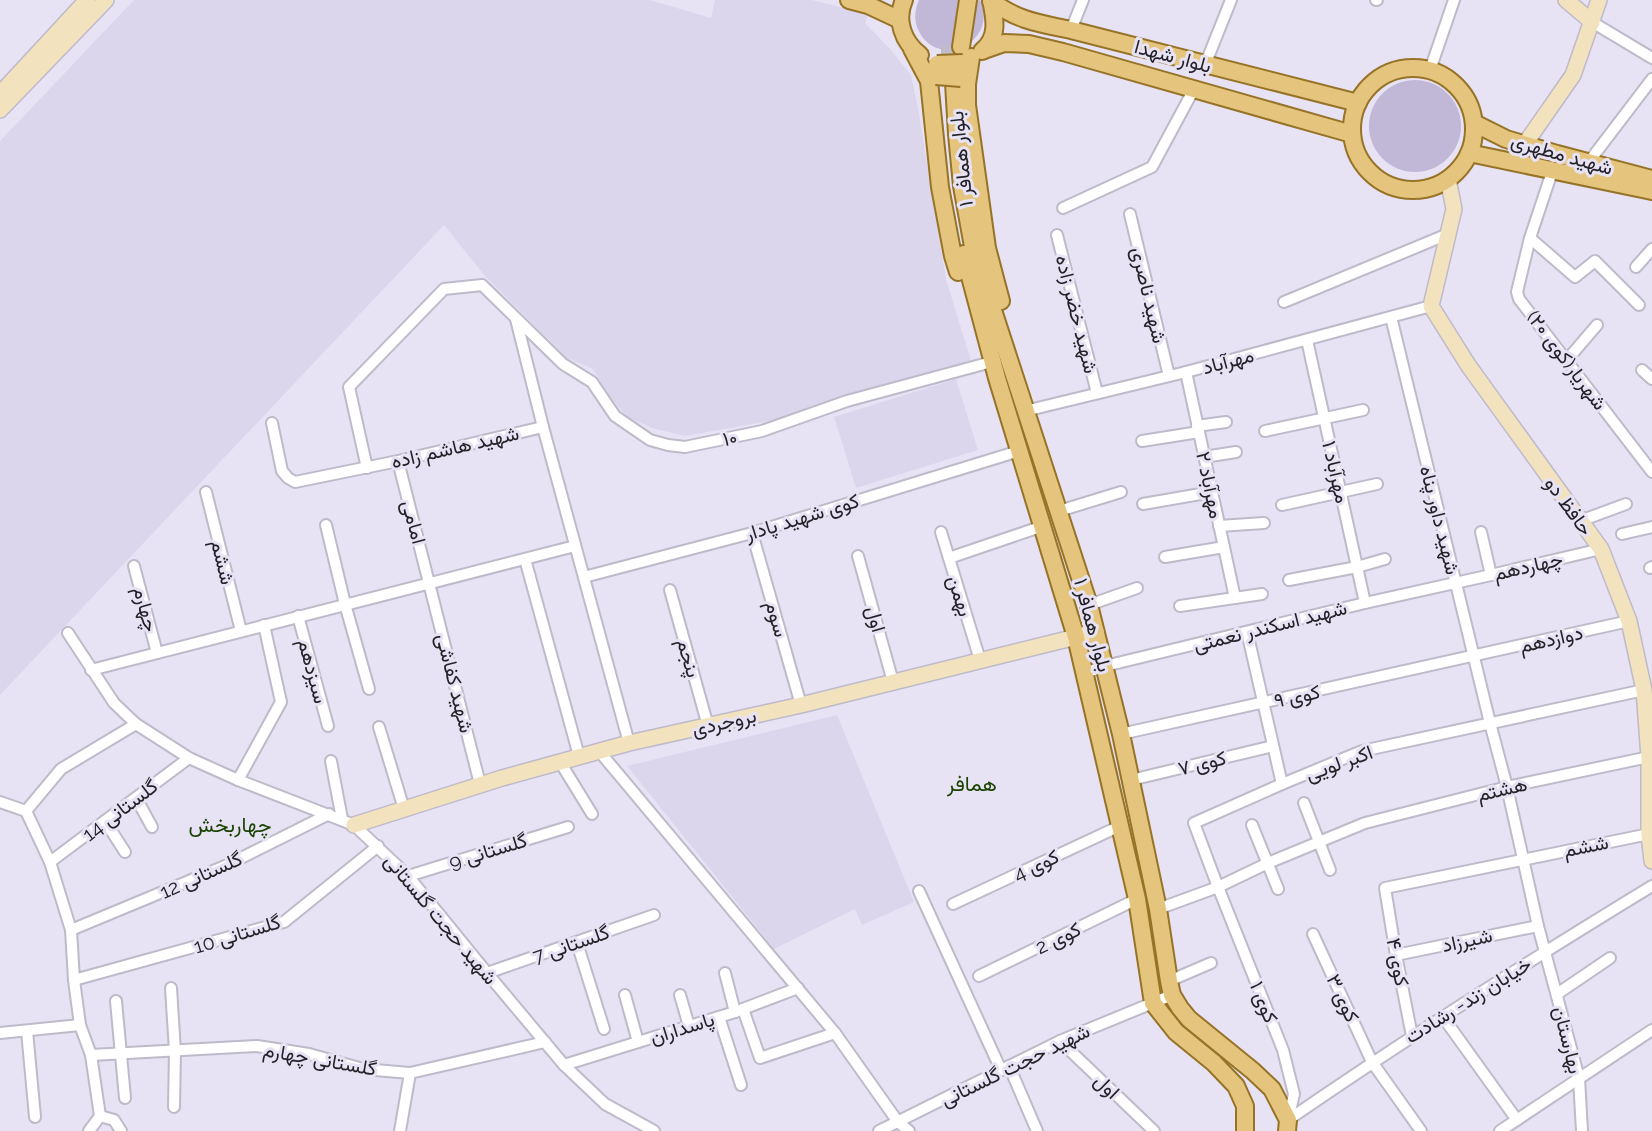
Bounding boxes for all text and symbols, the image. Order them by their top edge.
street label: بلوار شهدا [1132,34,1214,79]
street label: بلوار همافر ۱ [944,110,979,208]
street label: شهید مطهری [1508,128,1616,181]
street label: شهید ناصری [1125,244,1172,346]
street label: شهید خضر زاده [1050,252,1103,376]
street label: شهریار(کوی ۲۰) [1521,305,1612,415]
street label: مهرآباد [1200,343,1257,380]
street label: شهید هاشم زاده [389,421,521,474]
street label: ۱۰ [721,425,739,451]
street label: مهرآباد ۱ [1316,439,1355,506]
street label: مهرآباد ۲ [1190,449,1229,521]
street label: شهید داور پناه [1413,463,1465,577]
street label: حافظ دو [1539,472,1598,541]
street label: کوی شهید پادار [741,488,863,548]
street label: امامی [397,497,431,547]
street label: ششم [205,537,240,587]
street label: چهاردهم [1491,546,1565,588]
street label: بهمن [941,573,978,620]
street label: بلوار همافر ۱ [1068,575,1117,675]
street label: چهارم [127,584,164,635]
street label: شهید اسکندر نعمتی [1191,595,1350,658]
street label: سوم [759,598,794,640]
street label: اول [860,603,891,635]
street label: دوازدهم [1517,620,1585,659]
street label: شهید کفاشی [430,631,479,735]
street label: سیزدهم [292,636,333,706]
street label: پنجم [670,636,706,681]
street label: کوی ۹ [1272,679,1323,714]
street label: بروجردی [689,703,759,742]
street label: اکبر لویی [1302,740,1376,787]
street label: کوی ۷ [1175,745,1229,782]
district label: همافر [946,771,997,797]
street label: هشتم [1475,772,1530,807]
street label: گلستانی 14 [78,774,163,846]
district label: چهاربخش [188,812,272,839]
street label: گلستانی 9 [446,828,530,874]
street label: ششم [1561,830,1611,863]
street label: کوی 4 [1009,844,1063,887]
street label: گلستانی 12 [156,846,246,904]
street label: شهید حجت گلستانی [379,849,503,990]
street label: گلستانی 10 [191,909,283,959]
street label: کوی 2 [1031,917,1085,960]
street label: گلستانی 7 [530,920,613,968]
street label: شیرزاد [1440,923,1495,958]
street label: کوی ۴ [1381,936,1414,988]
street label: خیابان زند- رشادت [1400,952,1536,1049]
street label: کوی ۳ [1321,970,1365,1026]
street label: کوی ۱ [1244,978,1283,1027]
street label: بهارستان [1547,1004,1588,1076]
street label: پاسداران [647,1007,718,1051]
street label: شهید حجت گلستانی [936,1018,1094,1112]
street label: گلستانی چهارم [261,1037,379,1083]
street label: اول [1089,1068,1125,1104]

